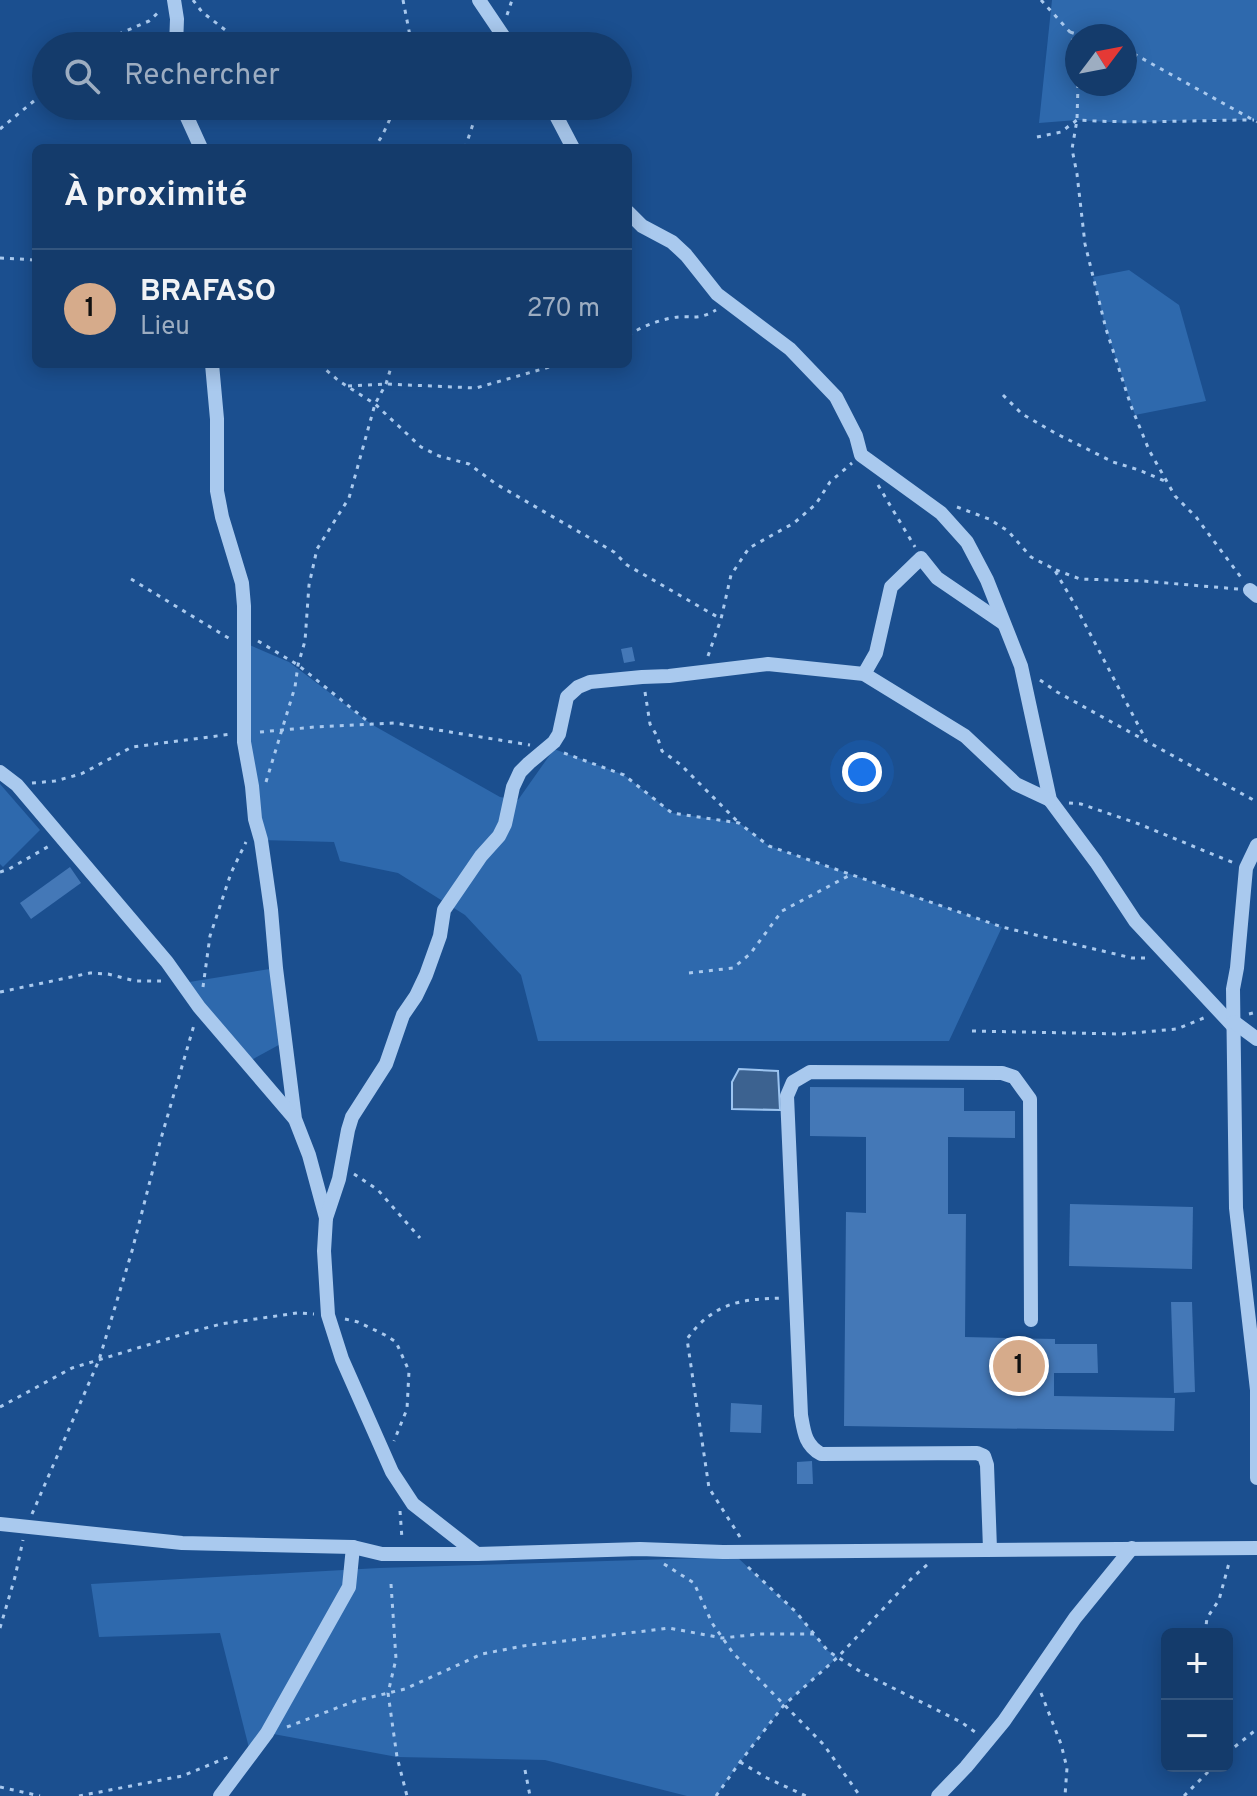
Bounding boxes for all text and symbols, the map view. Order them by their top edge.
north arrow [1065,24,1137,96]
search box [32,32,632,120]
icon: search [60,54,104,98]
text: Rechercher [124,58,280,95]
text: À proximité [64,175,247,218]
text: BRAFASO [140,274,276,311]
text: 1 [85,293,95,326]
text: 270 m [527,293,600,326]
text: Lieu [140,311,190,344]
your location [842,752,882,792]
pin: 1 [993,1336,1045,1396]
map controls [1161,1628,1233,1772]
button: + [1161,1628,1233,1700]
button: − [1161,1700,1233,1772]

